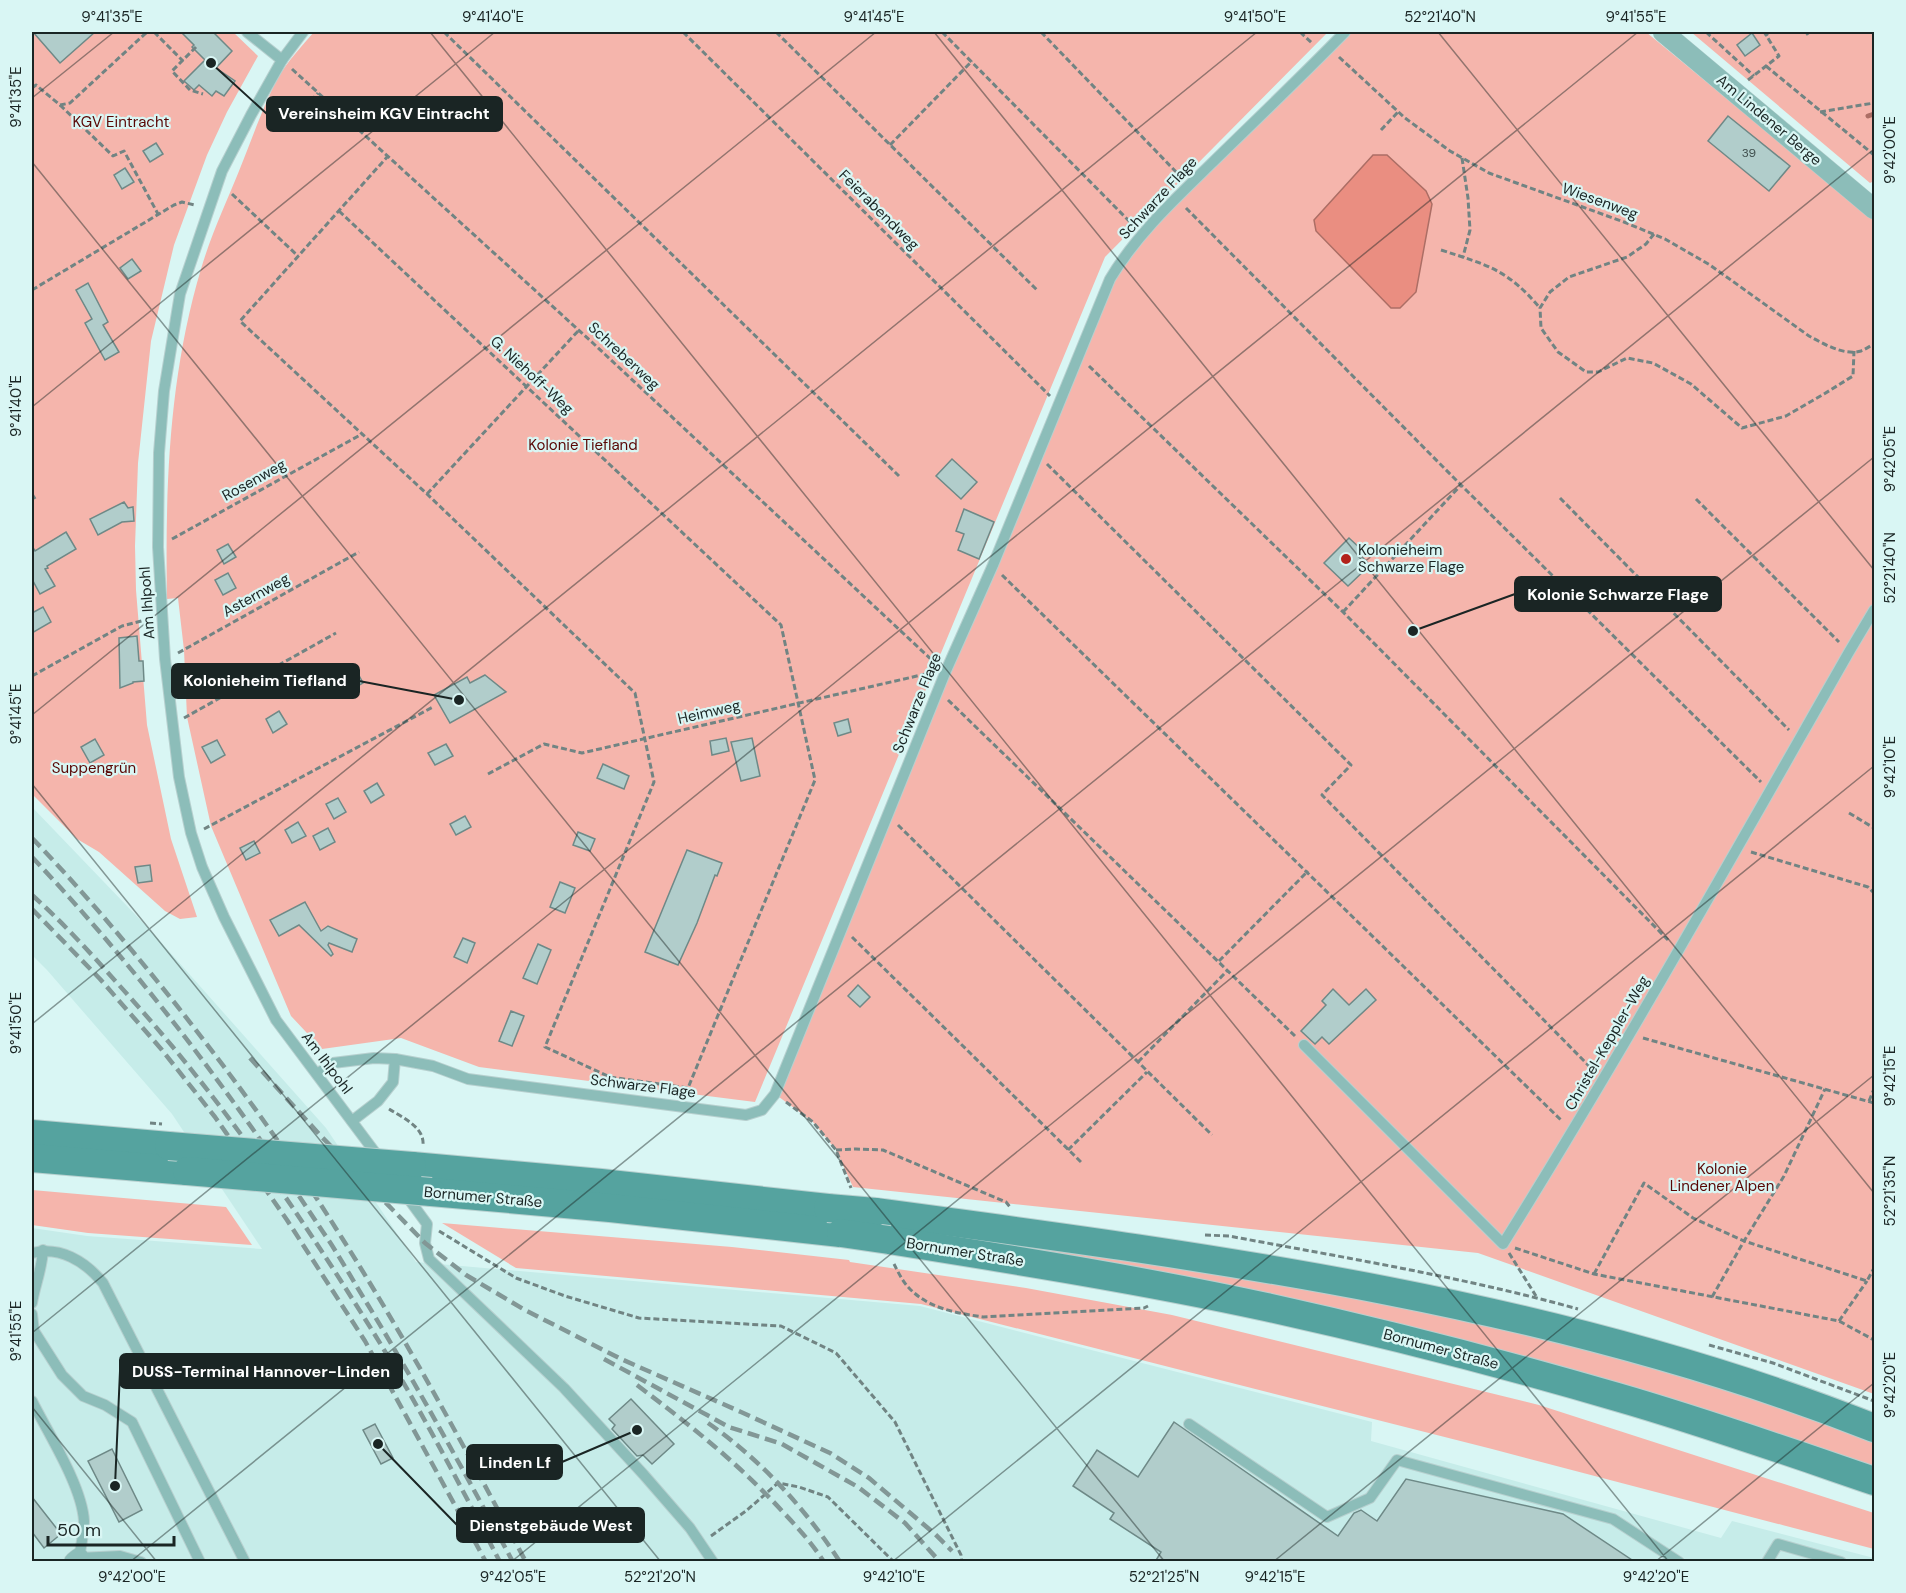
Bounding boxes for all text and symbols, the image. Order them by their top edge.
text: 9°41'35"E [81,7,143,27]
text: 9°41'40"E [462,7,524,27]
text: 9°41'45"E [844,7,904,27]
text: 9°41'50"E [1224,7,1286,27]
text: 52°21'40"N [1404,7,1476,27]
text: 9°41'55"E [1605,7,1667,27]
text: 9°41'35"E [6,66,26,128]
street label: Am Lindener Berge [1712,70,1826,170]
callout: Vereinsheim KGV Eintracht [267,97,502,131]
text: Vereinsheim KGV Eintracht [278,103,490,124]
park label: KGV Eintracht [73,112,170,132]
text: 9°42'00"E [1880,116,1900,184]
house number: 39 [1742,145,1756,161]
street label: Schwarze Flage [1114,152,1202,244]
street label: Feierabendweg [834,165,924,255]
street label: Wiesenweg [1559,178,1641,224]
street label: Schreberweg [584,318,664,394]
street label: G. Niehoff-Weg [486,331,578,419]
text: 9°41'40"E [6,375,26,437]
text: 9°42'05"E [1880,426,1900,492]
park label: Kolonie Tiefland [528,435,638,455]
street label: Rosenweg [219,454,289,506]
text: 52°21'40"N [1880,532,1900,604]
place label: Kolonieheim Schwarze Flage [1358,540,1464,577]
marker: Kolonieheim Schwarze Flage [1339,552,1353,566]
street label: Am Ihlpohl [134,566,160,640]
street label: Asternweg [219,568,293,622]
callout: Kolonie Schwarze Flage [1515,577,1721,611]
text: Kolonie Schwarze Flage [1527,584,1709,605]
street label: Schwarze Flage [888,650,946,756]
callout: Kolonieheim Tiefland [172,664,359,698]
text: Kolonieheim Tiefland [183,670,347,691]
text: 9°41'45"E [6,684,26,744]
street label: Heimweg [676,695,742,729]
text: 9°42'10"E [1880,736,1900,798]
park label: Suppengrün [52,758,136,778]
street label: Christel-Keppler-Weg [1560,972,1654,1114]
text: 9°41'50"E [6,992,26,1054]
street label: Am Ihlpohl [297,1028,357,1098]
text: 9°42'15"E [1880,1045,1900,1107]
street label: Schwarze Flage [589,1070,697,1102]
text: 52°21'35"N [1880,1156,1900,1226]
park label: Kolonie Lindener Alpen [1670,1159,1774,1196]
street label: Bornumer Straße [423,1182,543,1212]
street label: Bornumer Straße [905,1233,1025,1271]
text: 9°41'55"E [6,1300,26,1362]
street label: Bornumer Straße [1381,1324,1501,1374]
text: 9°42'20"E [1880,1352,1900,1418]
callout: DUSS-Terminal Hannover-Linden [120,1354,402,1388]
text: DUSS-Terminal Hannover-Linden [132,1361,390,1382]
callout: Linden Lf [467,1445,562,1479]
text: Linden Lf [479,1452,551,1473]
callout: Dienstgebäude West [457,1508,644,1542]
scale bar [48,1509,174,1547]
text: Dienstgebäude West [469,1515,633,1536]
text: 50 m [57,1518,101,1542]
text: 9°42'00"E [98,1567,166,1587]
text: 9°42'05"E [480,1567,546,1587]
text: 52°21'20"N [624,1567,696,1587]
text: 9°42'10"E [863,1567,925,1587]
text: 52°21'25"N [1129,1567,1199,1587]
text: 9°42'15"E [1244,1567,1306,1587]
text: 9°42'20"E [1623,1567,1689,1587]

